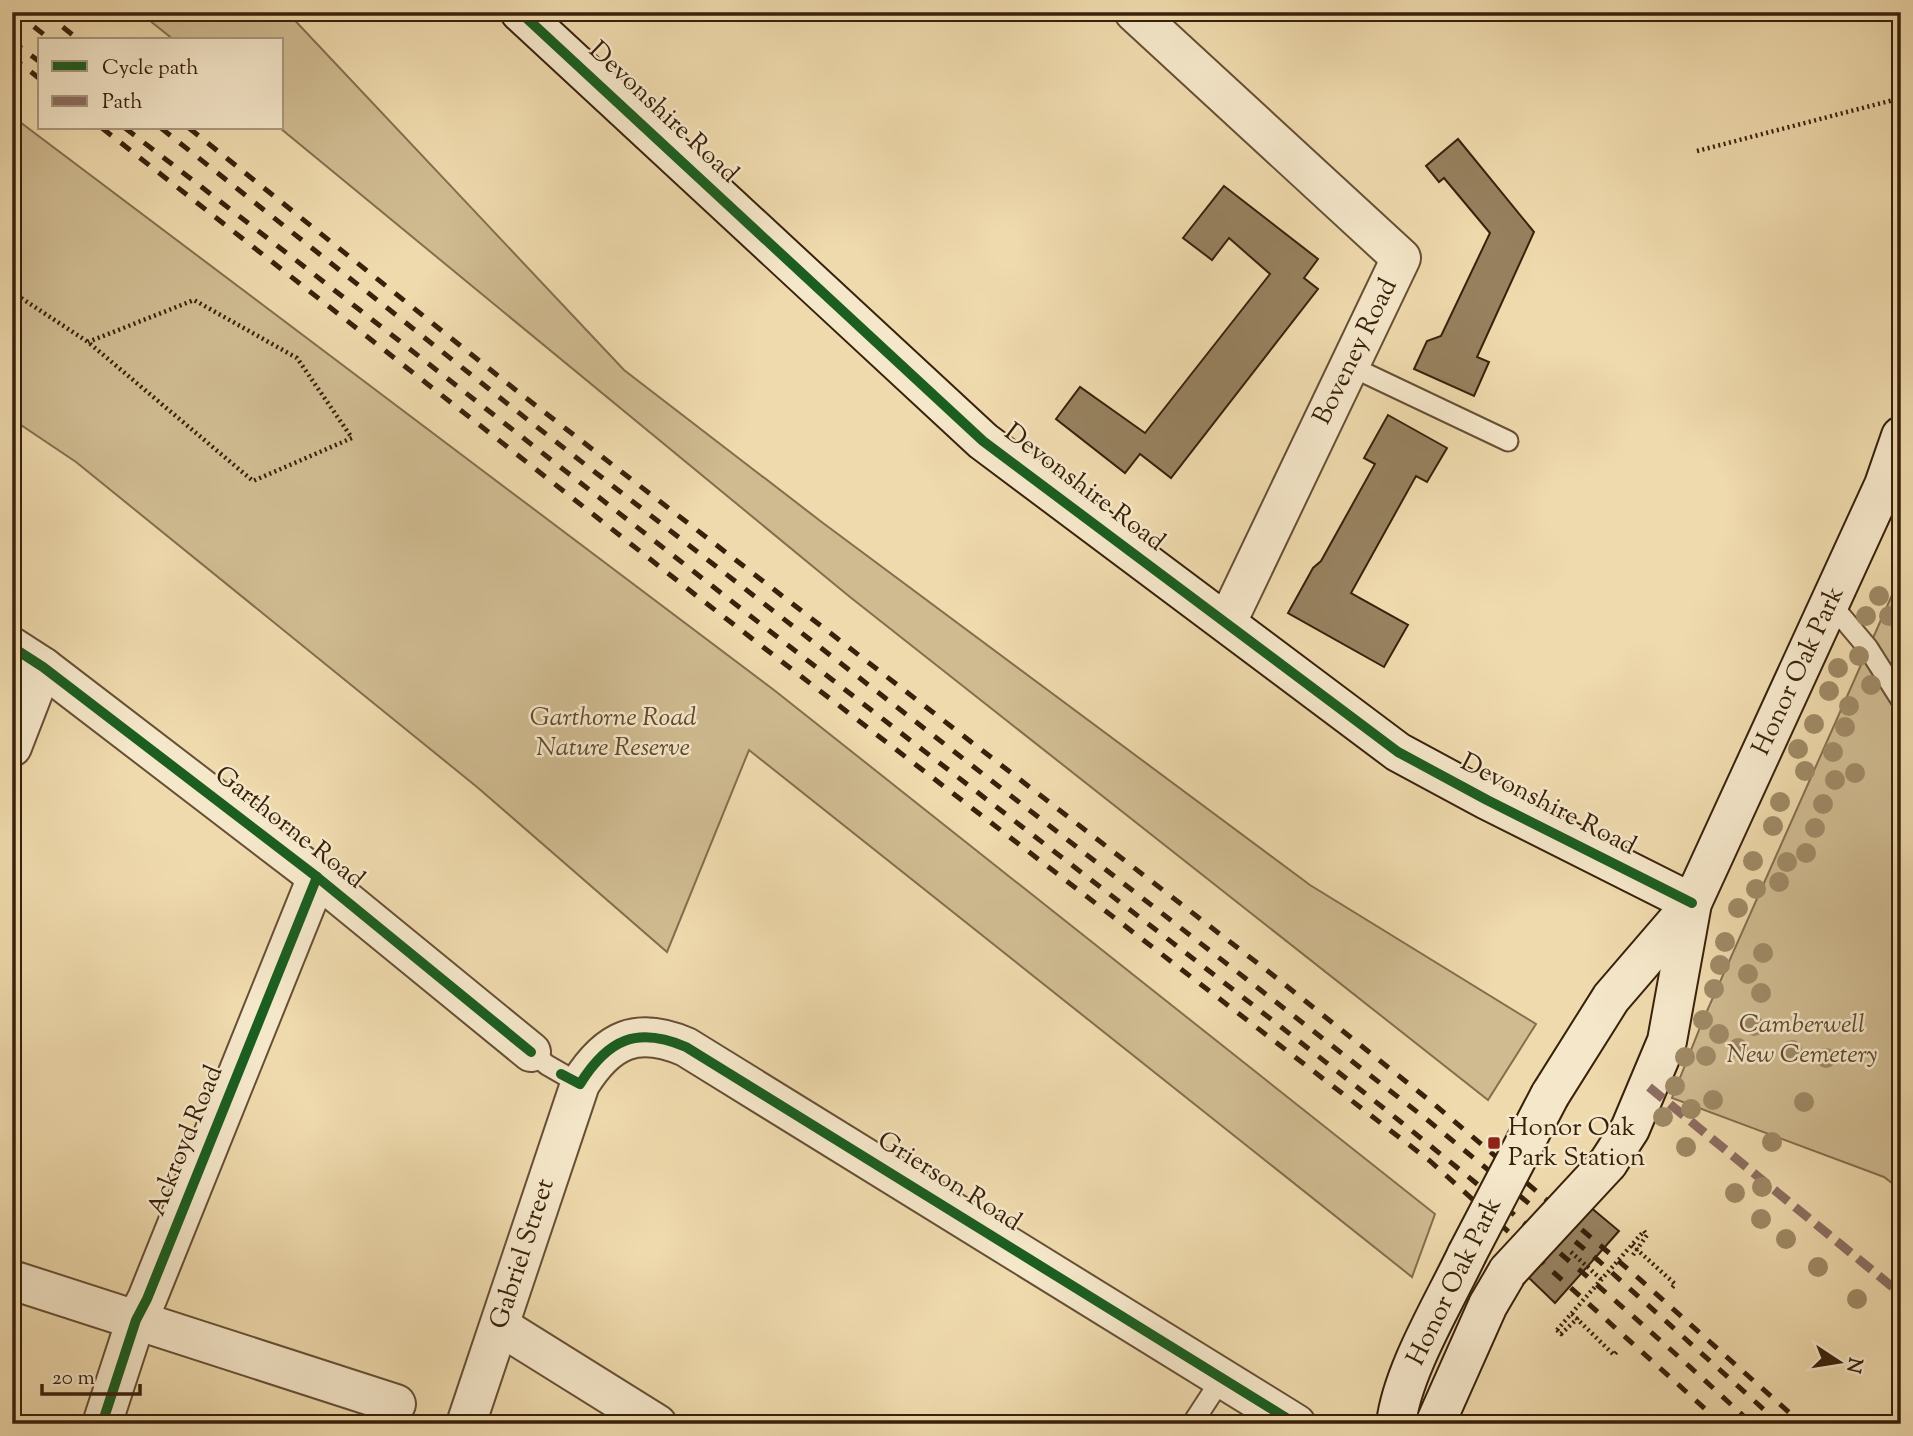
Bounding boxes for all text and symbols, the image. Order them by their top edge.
street label: Devonshire Road [580,34,747,193]
legend [38,38,284,130]
text: Cycle path [102,54,199,84]
text: Path [102,88,143,118]
street label: Boveney Road [1305,272,1408,431]
street label: Devonshire Road [996,415,1173,561]
street label: Honor Oak Park [1744,580,1854,762]
park label: Garthorne Road Nature Reserve [530,700,696,767]
street label: Devonshire Road [1453,745,1643,866]
street label: Garthorne Road [206,757,372,899]
park label: Camberwell New Cemetery [1727,1007,1877,1074]
street label: Ackroyd Road [139,1060,233,1222]
place label: Honor Oak Park Station [1508,1110,1645,1177]
street label: Grierson Road [870,1123,1029,1241]
marker: Honor Oak Park Station [1486,1135,1502,1151]
street label: Gabriel Street [481,1174,565,1334]
street label: Honor Oak Park [1398,1192,1512,1372]
north arrow [1804,1328,1874,1398]
scale bar [42,1352,140,1396]
text: N [1838,1355,1868,1375]
text: 20 m [52,1364,95,1394]

